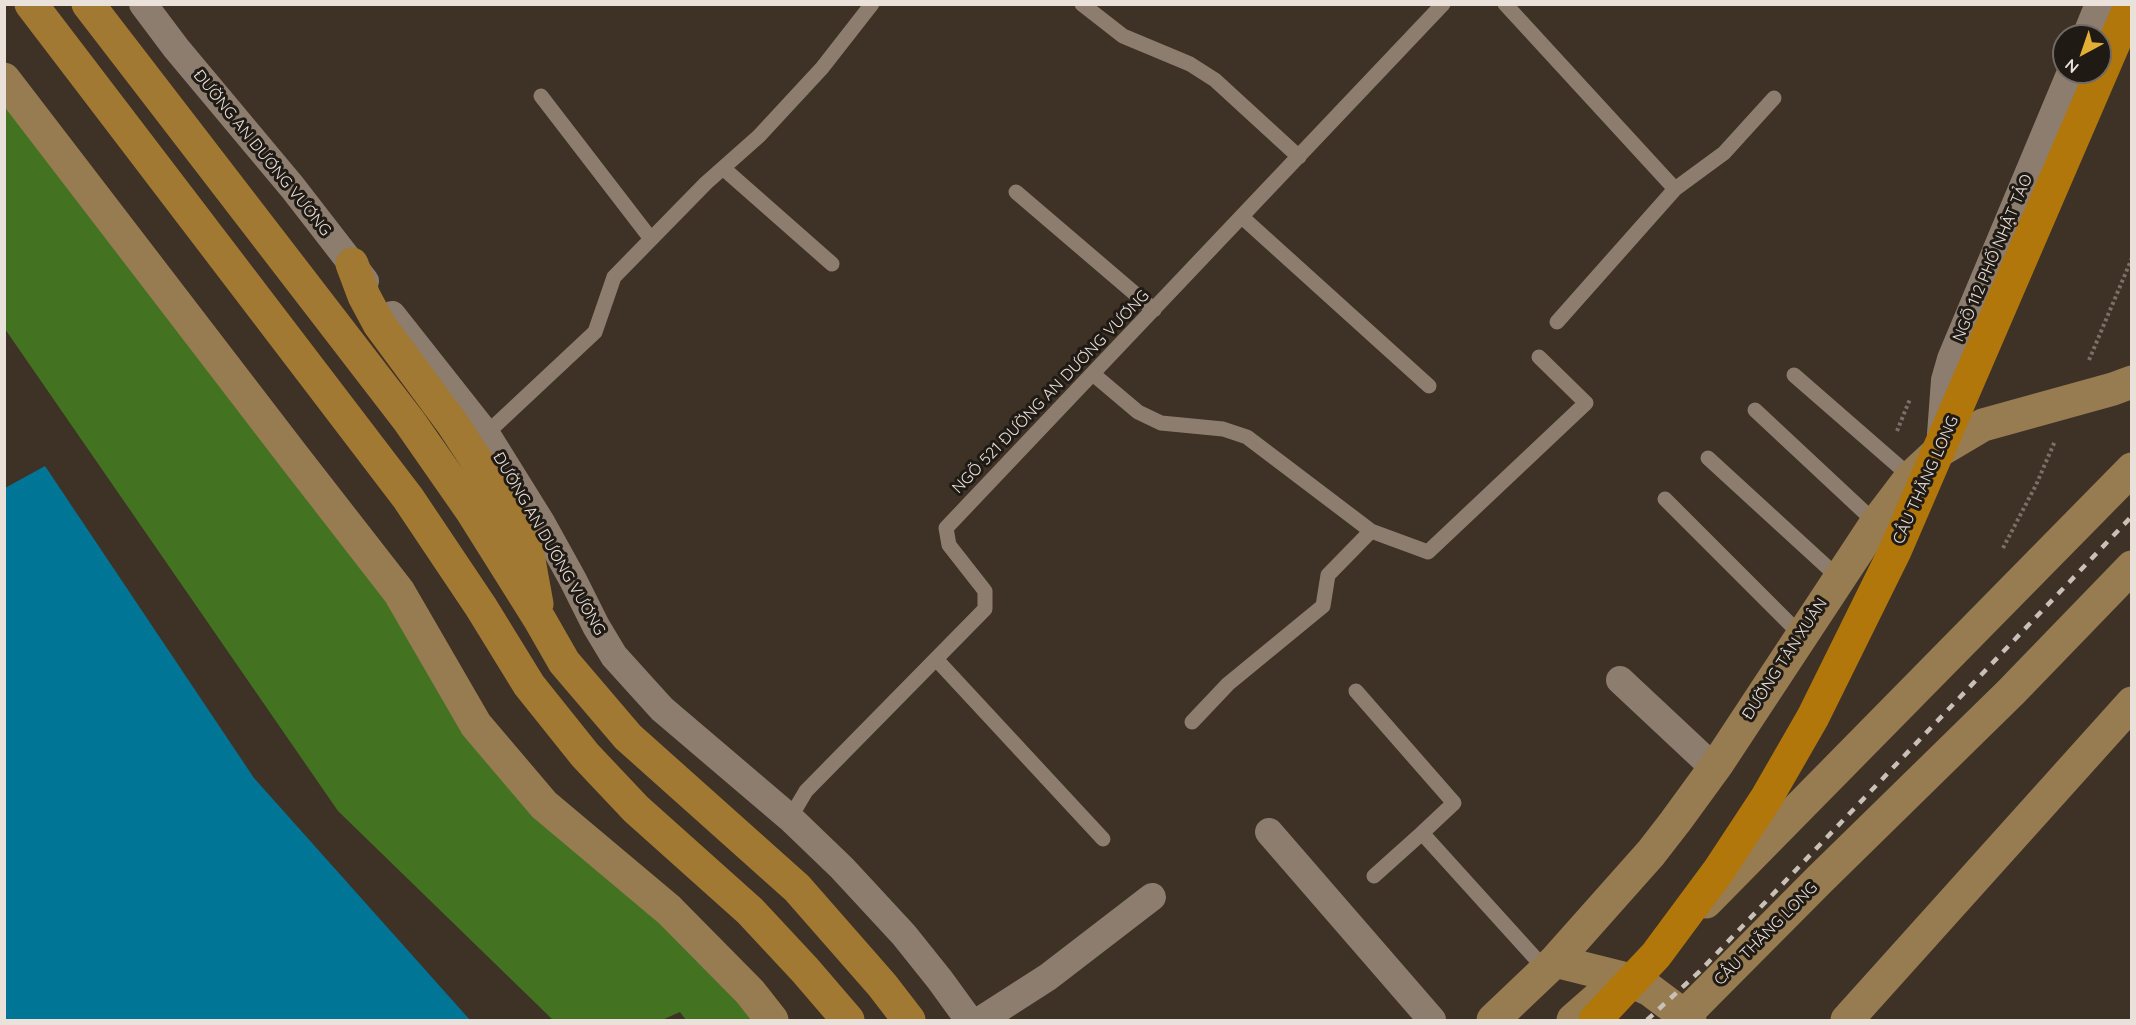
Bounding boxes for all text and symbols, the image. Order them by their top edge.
north arrow [2052,24,2112,84]
text: N [2061,55,2083,78]
street label: ĐƯỜNG AN DƯƠNG VƯƠNG [189,66,335,240]
street label: NGÕ 112 PHỐ NHẬT TẢO [1949,171,2037,345]
street label: NGÕ 521 ĐƯỜNG AN DƯƠNG VƯƠNG [948,286,1154,498]
street label: CẦU THĂNG LONG [1889,413,1963,547]
street label: ĐƯỜNG AN DƯƠNG VƯƠNG [489,449,609,639]
street label: ĐƯỜNG TÂN XUÂN [1738,595,1832,723]
street label: CẦU THĂNG LONG [1710,878,1822,990]

